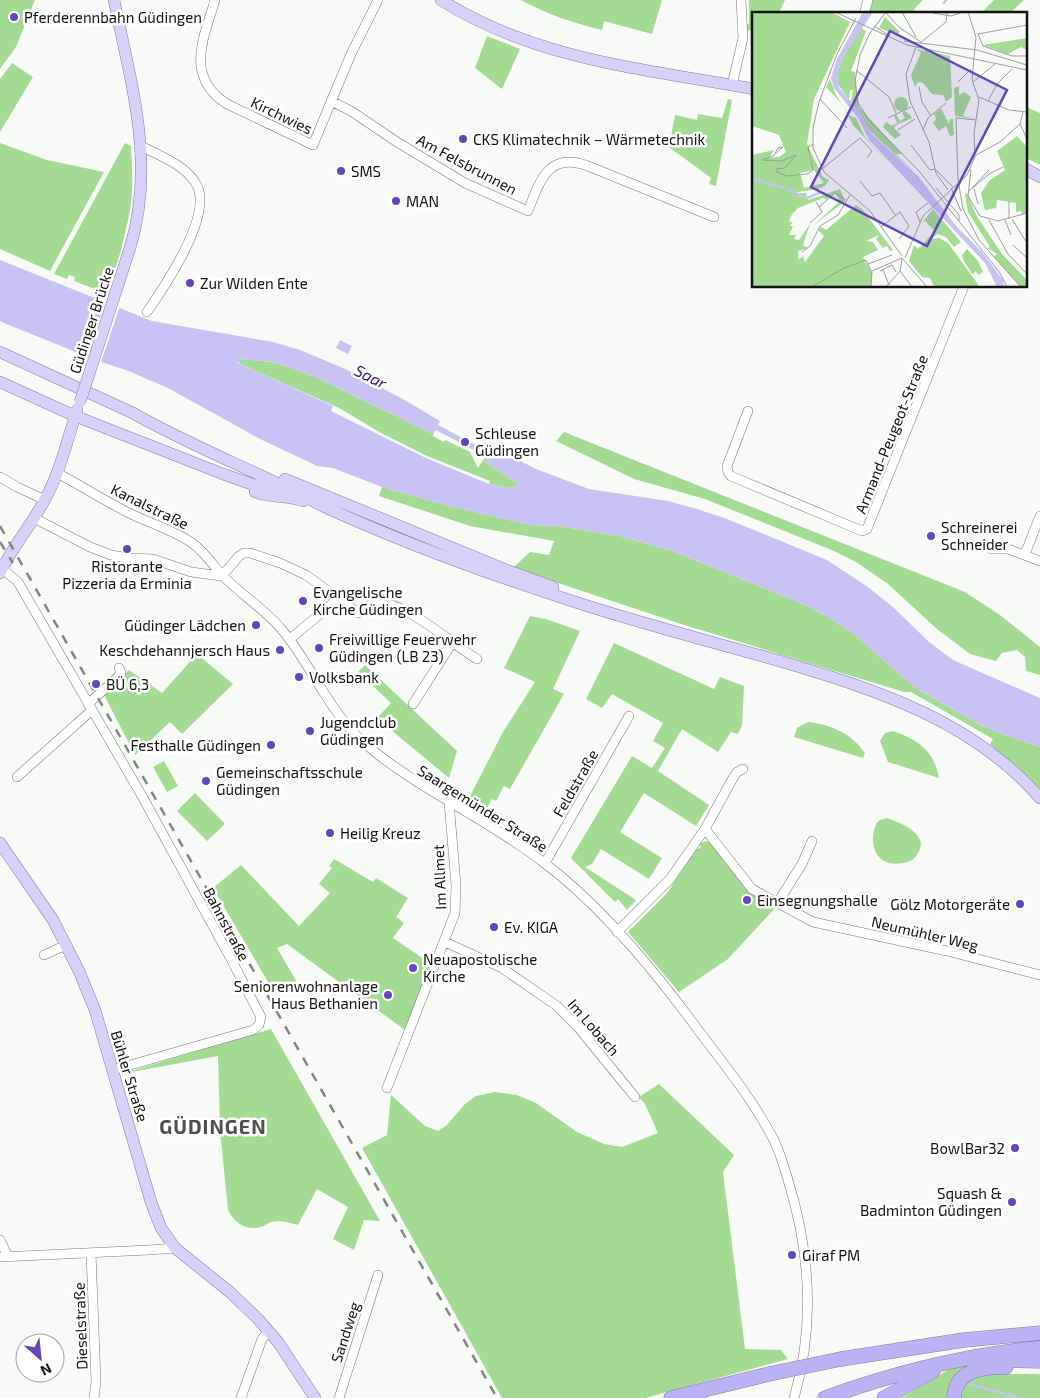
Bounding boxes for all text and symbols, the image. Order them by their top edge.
place label: Pferderennbahn Güdingen [24,8,202,26]
marker: Pferderennbahn Güdingen [8,11,20,23]
inset map [752,12,1028,288]
street label: Kirchwies [248,92,316,138]
street label: Am Felsbrunnen [414,130,520,198]
place label: CKS Klimatechnik – Wärmetechnik [473,130,705,148]
marker: CKS Klimatechnik – Wärmetechnik [457,133,469,145]
place label: SMS [351,162,381,180]
marker: SMS [335,165,347,177]
place label: MAN [406,192,439,210]
marker: MAN [390,195,402,207]
street label: Güdinger Brücke [65,264,117,376]
place label: Zur Wilden Ente [200,274,308,292]
marker: Zur Wilden Ente [184,277,196,289]
street label: Armand-Peugeot-Straße [851,352,931,516]
water label: Saar [352,360,391,392]
place label: Schleuse Güdingen [475,424,539,459]
marker: Schleuse Güdingen [459,436,471,448]
street label: Kanalstraße [108,479,192,533]
place label: Schreinerei Schneider [941,518,1017,553]
marker: Schreinerei Schneider [925,530,937,542]
marker: Ristorante Pizzeria da Erminia [121,543,133,555]
place label: Ristorante Pizzeria da Erminia [62,557,192,592]
place label: Evangelische Kirche Güdingen [313,583,423,618]
marker: Evangelische Kirche Güdingen [297,595,309,607]
place label: Güdinger Lädchen [124,616,246,634]
marker: Güdinger Lädchen [250,619,262,631]
place label: Freiwillige Feuerwehr Güdingen (LB 23) [329,630,476,665]
place label: Keschdehannjersch Haus [99,641,270,660]
marker: Freiwillige Feuerwehr Güdingen (LB 23) [313,642,325,654]
marker: Keschdehannjersch Haus [274,644,286,656]
place label: Volksbank [309,668,379,686]
marker: Volksbank [293,671,305,683]
place label: BÜ 6,3 [106,675,149,693]
marker: BÜ 6,3 [90,678,102,690]
place label: Jugendclub Güdingen [320,713,396,748]
marker: Jugendclub Güdingen [304,725,316,737]
place label: Festhalle Güdingen [130,736,261,754]
marker: Festhalle Güdingen [265,739,277,751]
street label: Feldstraße [549,746,601,820]
street label: Saargemünder Straße [415,761,551,855]
place label: Gemeinschaftsschule Güdingen [216,763,363,798]
marker: Gemeinschaftsschule Güdingen [200,775,212,787]
place label: Heilig Kreuz [340,824,421,842]
marker: Heilig Kreuz [324,827,336,839]
street label: Im Allmet [429,844,449,910]
street label: Bahnstraße [200,884,254,964]
place label: Einsegnungshalle [757,891,878,909]
marker: Einsegnungshalle [741,894,753,906]
place label: Gölz Motorgeräte [890,895,1010,913]
marker: Gölz Motorgeräte [1014,898,1026,910]
street label: Neumühler Weg [870,912,981,954]
place label: Ev. KIGA [504,918,559,936]
marker: Ev. KIGA [488,921,500,933]
place label: Neuapostolische Kirche [423,950,537,985]
marker: Neuapostolische Kirche [407,962,419,974]
place label: Seniorenwohnanlage Haus Bethanien [234,977,378,1012]
marker: Seniorenwohnanlage Haus Bethanien [382,989,394,1001]
street label: Im Lobach [564,995,624,1059]
street label: Bühler Straße [108,1028,152,1124]
district label: GÜDINGEN [159,1114,267,1138]
place label: BowlBar32 [930,1139,1005,1157]
marker: BowlBar32 [1009,1142,1021,1154]
place label: Squash & Badminton Güdingen [860,1184,1002,1219]
marker: Squash & Badminton Güdingen [1006,1196,1018,1208]
place label: Giraf PM [802,1246,860,1264]
marker: Giraf PM [786,1249,798,1261]
street label: Dieselstraße [69,1282,91,1370]
street label: Sandweg [327,1299,363,1365]
north arrow [15,1333,65,1383]
text: N [38,1360,54,1380]

